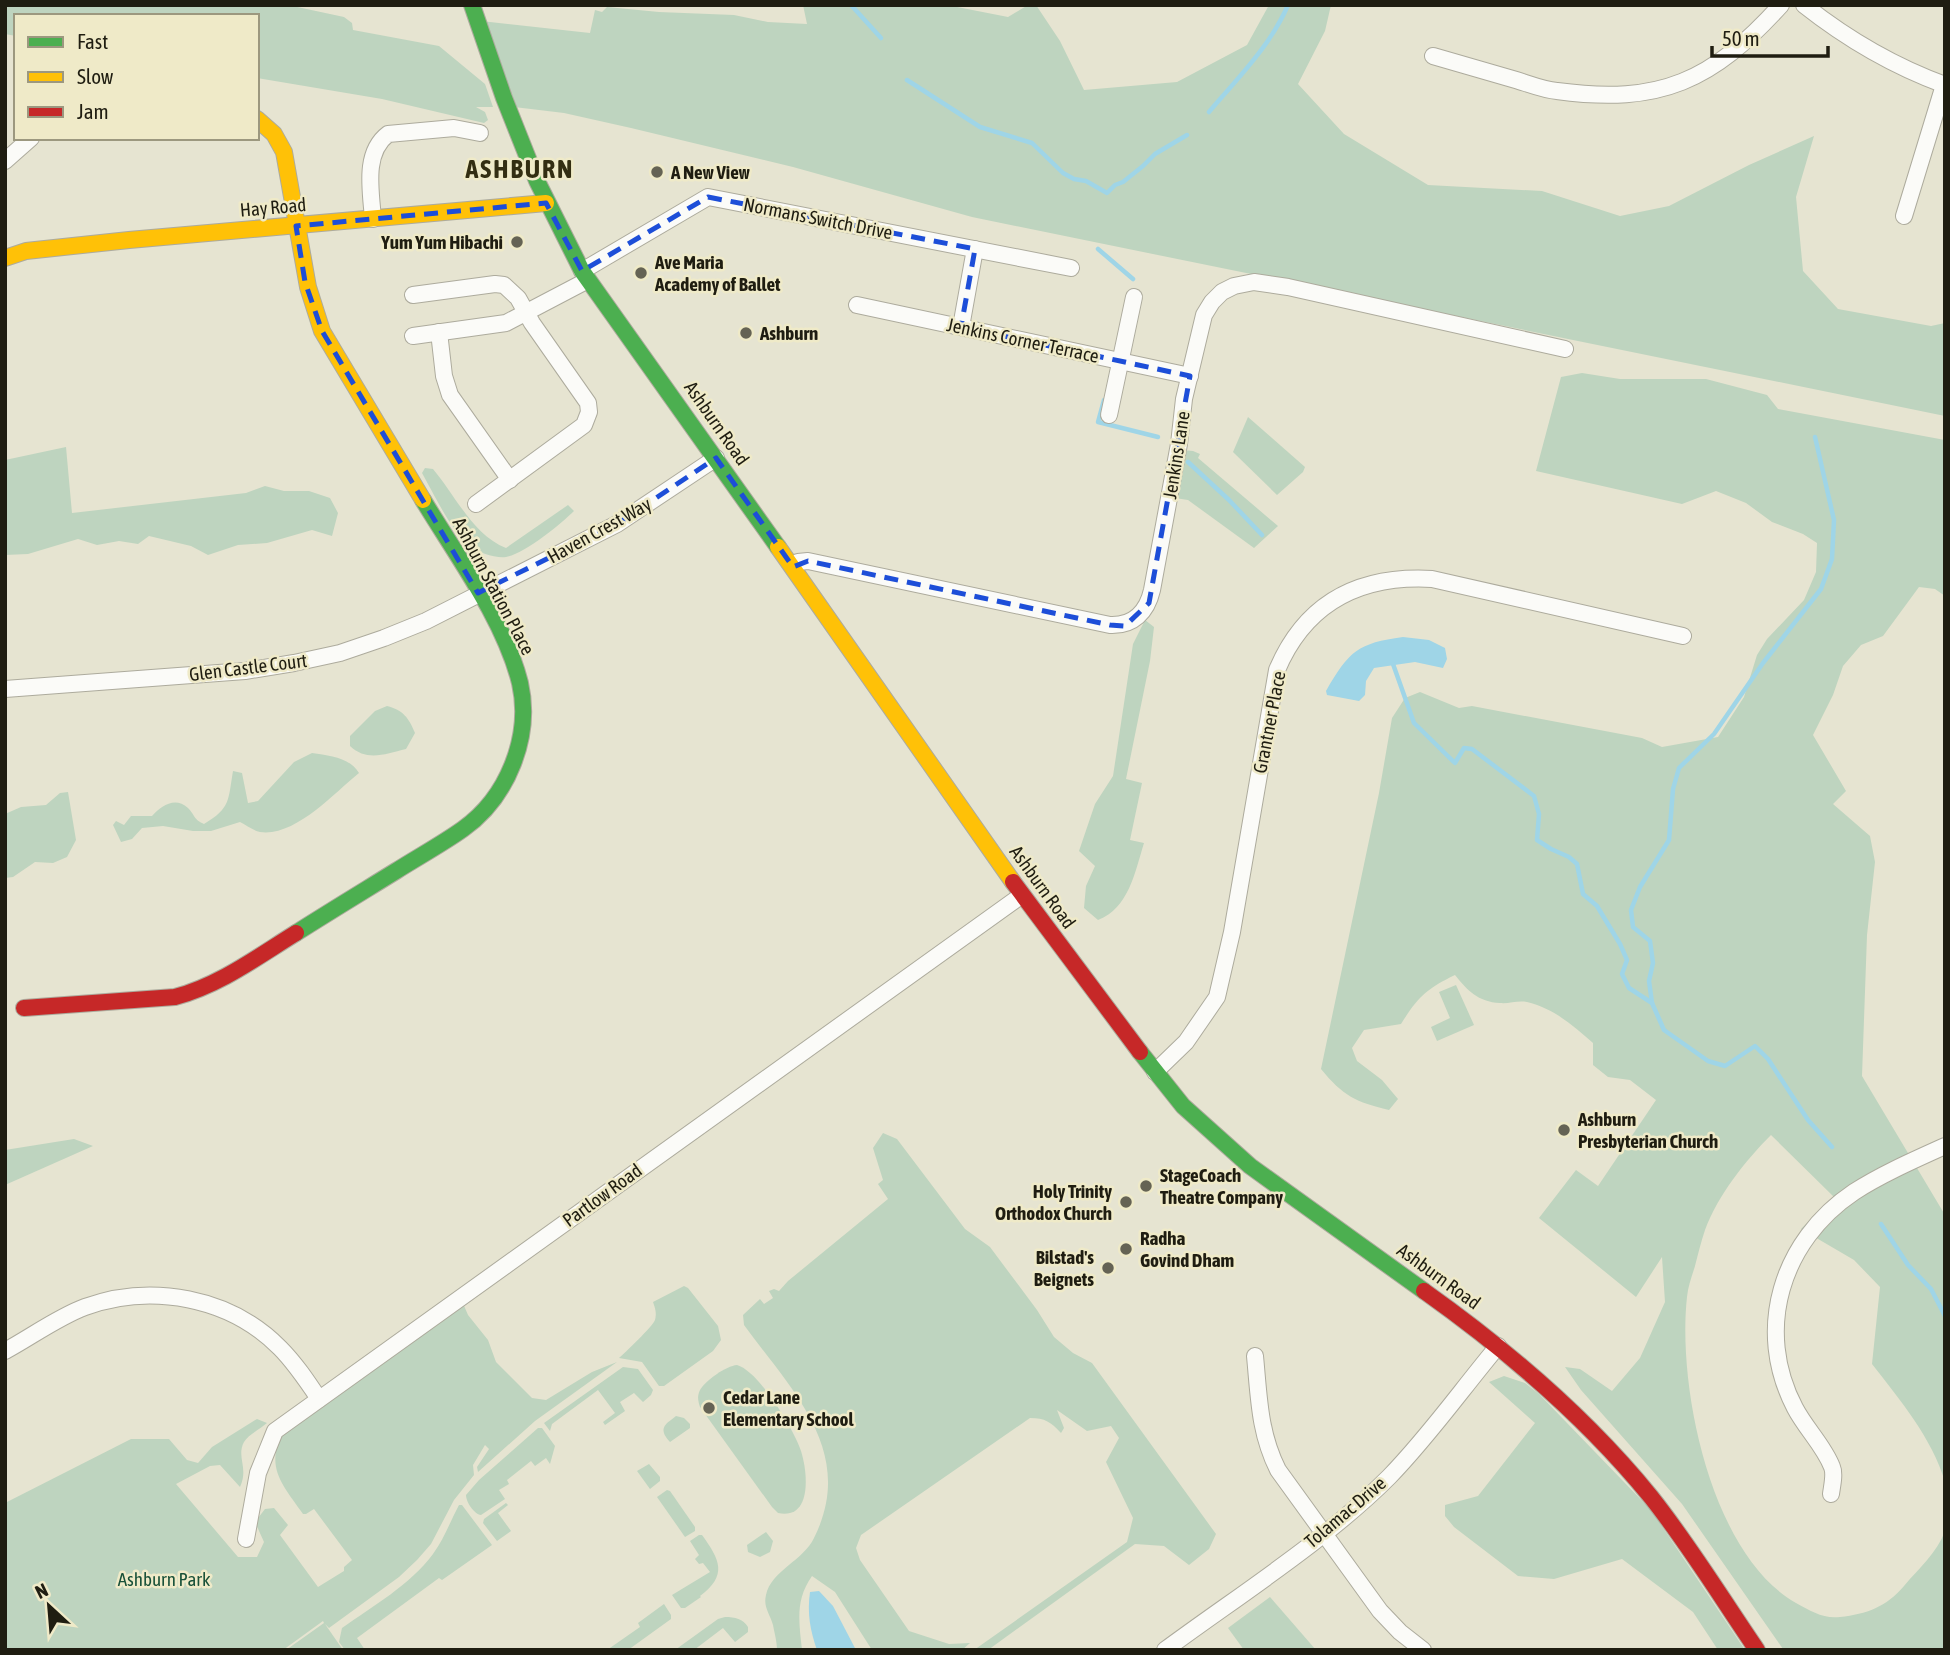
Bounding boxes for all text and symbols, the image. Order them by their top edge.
legend [14,14,259,140]
scale bar [1712,14,1828,58]
text: 50 m [1722,26,1760,50]
text: Fast [77,29,108,53]
text: Slow [77,64,114,88]
text: Jam [77,99,109,123]
district label: ASHBURN [465,154,574,184]
place label: A New View [670,161,751,183]
marker: A New View [649,164,665,180]
street label: Hay Road [239,193,307,221]
street label: Normans Switch Drive [742,193,894,243]
place label: Yum Yum Hibachi [380,231,503,253]
marker: Yum Yum Hibachi [509,234,525,250]
place label: Ave Maria Academy of Ballet [654,251,781,295]
marker: Ave Maria Academy of Ballet [633,265,649,281]
street label: Jenkins Corner Terrace [945,313,1101,367]
place label: Ashburn [759,322,818,344]
marker: Ashburn [738,325,754,341]
street label: Ashburn Road [680,377,754,469]
street label: Jenkins Lane [1158,410,1194,500]
street label: Haven Crest Way [543,492,655,568]
street label: Ashburn Station Place [448,513,540,659]
street label: Glen Castle Court [188,649,308,685]
street label: Grantner Place [1248,669,1290,775]
street label: Ashburn Road [1006,841,1080,933]
place label: Ashburn Presbyterian Church [1577,1108,1718,1152]
marker: Ashburn Presbyterian Church [1556,1122,1572,1138]
street label: Partlow Road [558,1159,646,1231]
place label: StageCoach Theatre Company [1160,1164,1283,1208]
marker: StageCoach Theatre Company [1138,1178,1154,1194]
place label: Holy Trinity Orthodox Church [995,1180,1112,1224]
marker: Holy Trinity Orthodox Church [1118,1194,1134,1210]
place label: Radha Govind Dham [1140,1227,1234,1271]
street label: Ashburn Road [1393,1239,1485,1313]
marker: Radha Govind Dham [1118,1241,1134,1257]
place label: Bilstad's Beignets [1034,1246,1094,1290]
marker: Bilstad's Beignets [1100,1260,1116,1276]
place label: Cedar Lane Elementary School [723,1386,855,1430]
marker: Cedar Lane Elementary School [701,1400,717,1416]
street label: Tolamac Drive [1300,1472,1390,1552]
park label: Ashburn Park [118,1568,211,1590]
north arrow [14,1571,84,1641]
text: N [32,1578,51,1603]

